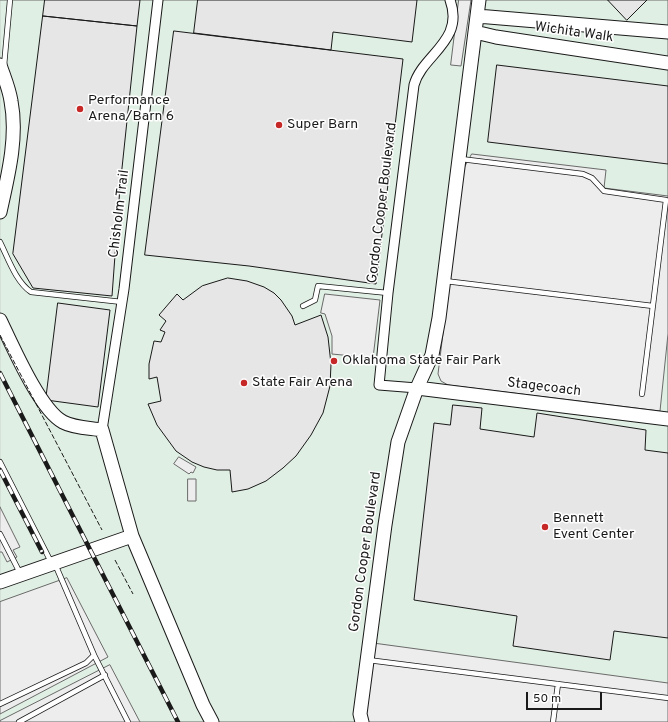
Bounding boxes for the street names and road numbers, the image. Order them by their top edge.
street label: Wichita Walk [533,19,615,47]
street label: Gordon Cooper Boulevard [365,122,401,284]
street label: Chisholm Trail [106,169,134,259]
street label: Stagecoach [506,375,582,401]
street label: Gordon Cooper Boulevard [346,471,386,633]

